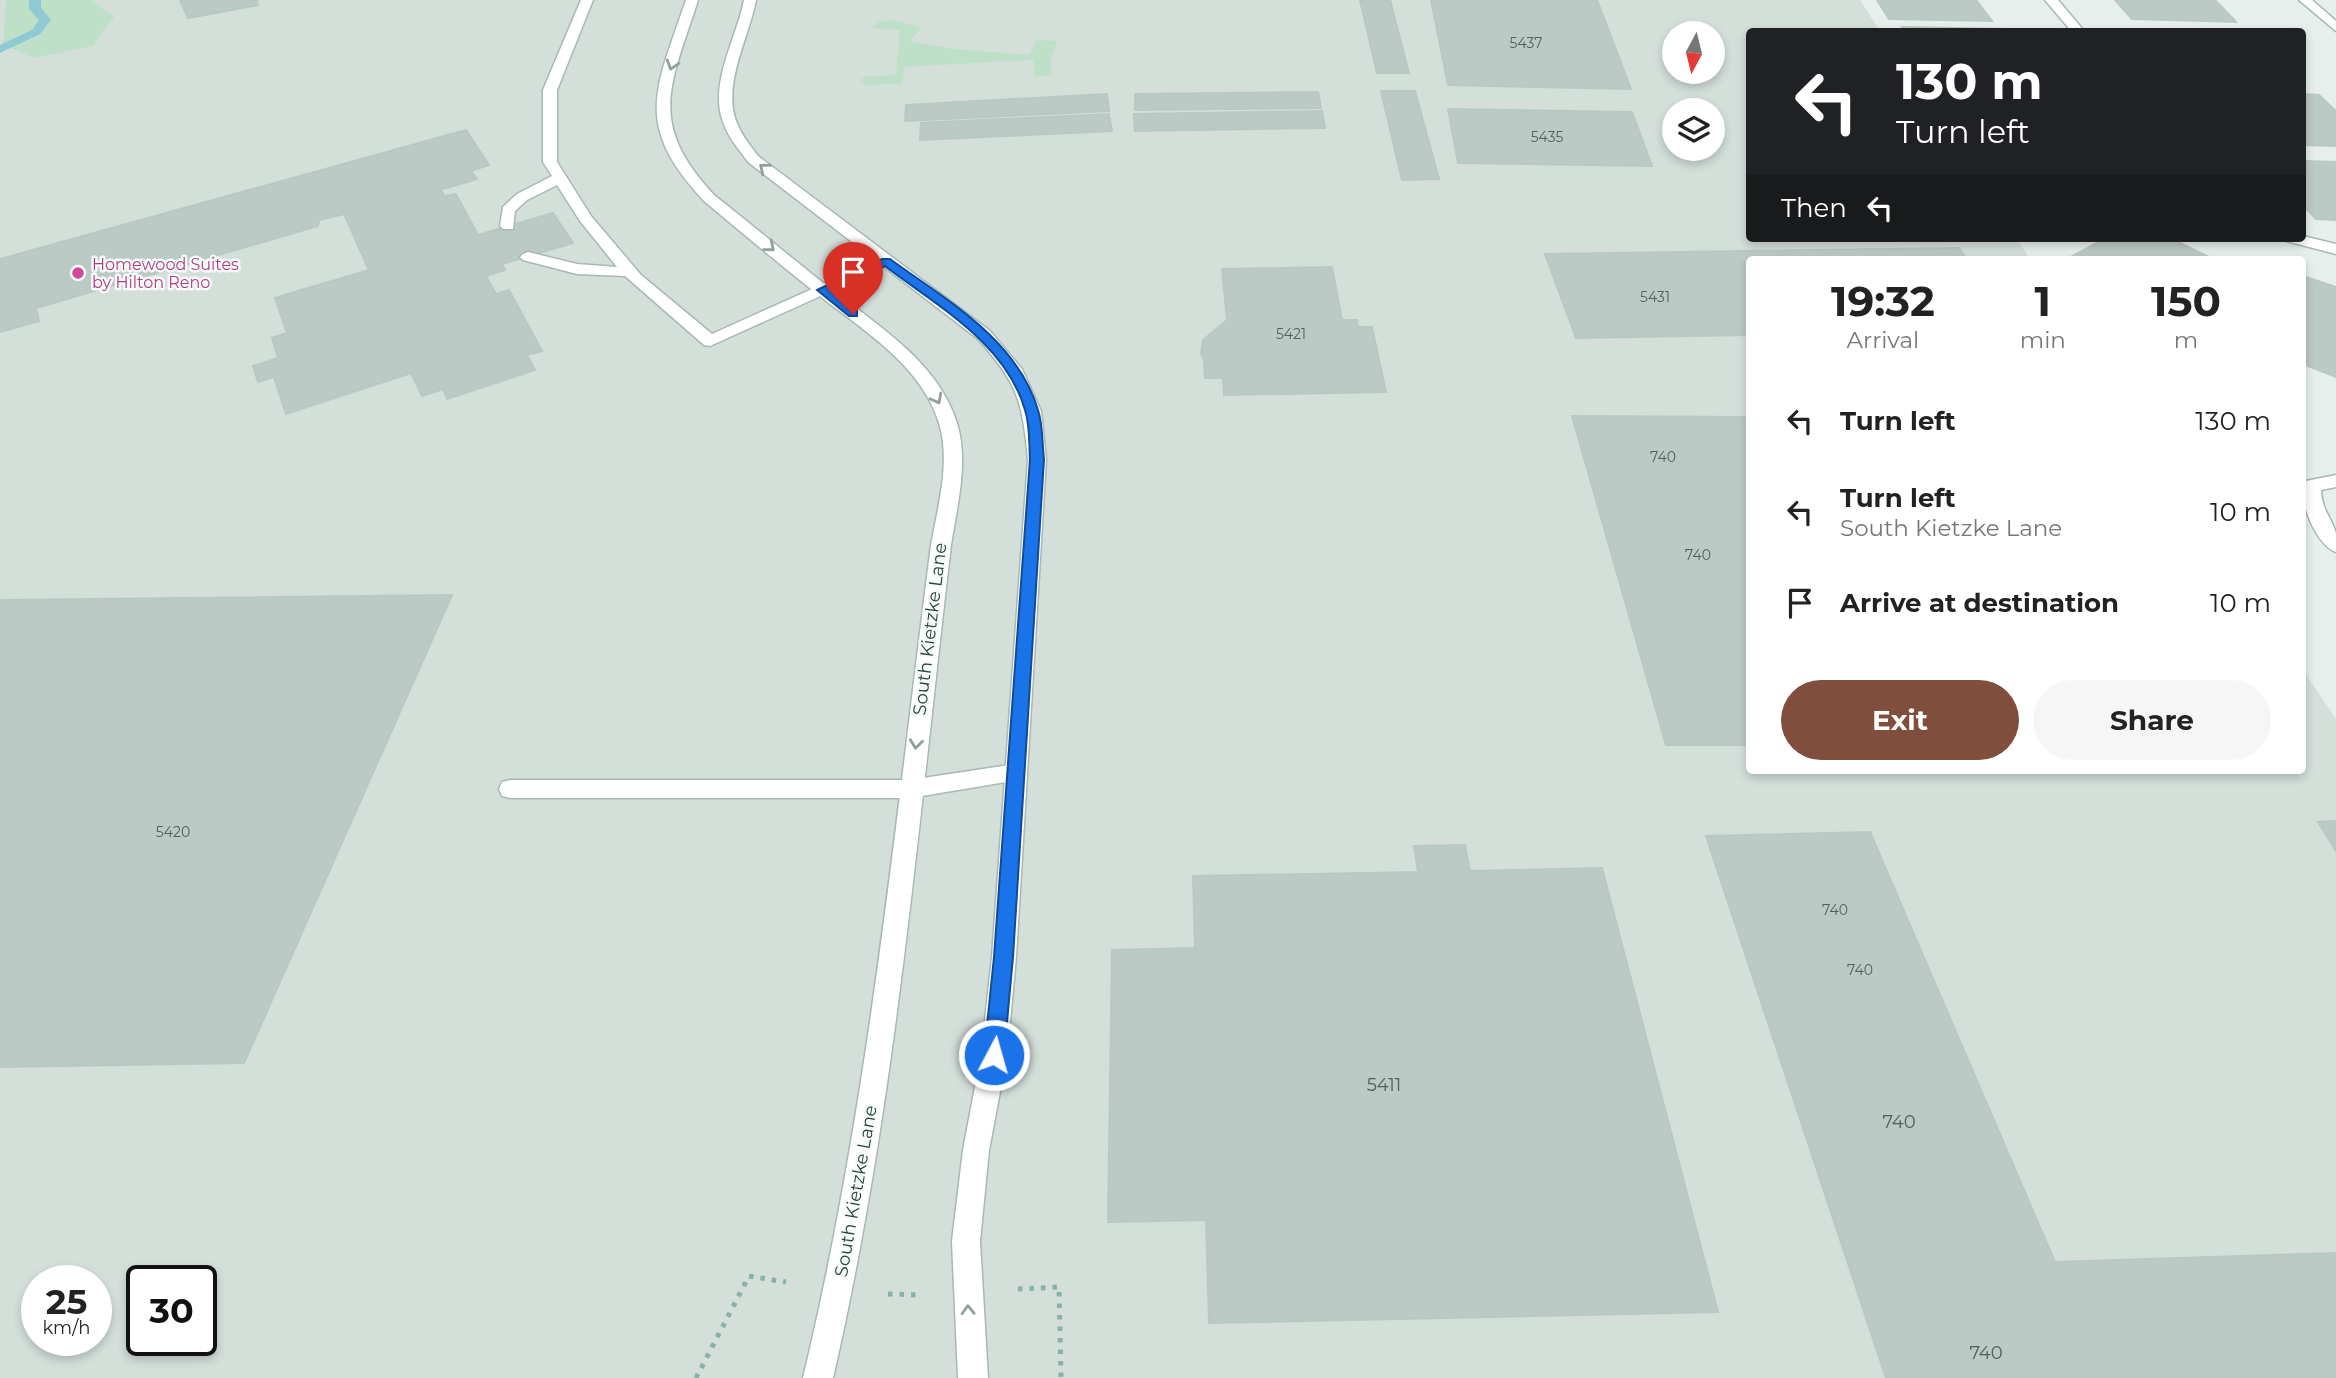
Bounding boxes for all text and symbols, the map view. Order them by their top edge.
north arrow [1662,21,1726,84]
map controls [1662,21,1725,161]
house number: 5437 [1510,34,1542,52]
text: 130 m [1896,52,2043,111]
icon: left [1781,56,1872,147]
one-way arrow [666,58,680,71]
button: layers [1662,98,1725,161]
text: Turn left [1896,112,2030,151]
house number: 5435 [1531,128,1563,146]
one-way arrow [760,163,772,176]
icon: left [1861,189,1899,227]
text: Then [1781,192,1847,224]
one-way arrow [761,239,774,251]
pin [823,242,883,314]
icon: arrive [834,253,872,291]
place label: Homewood Suites by Hilton Reno [92,255,239,292]
marker: Homewood Suites by Hilton Reno [70,265,86,281]
text: 19:32 [1831,275,1935,327]
text: 1 [2035,275,2051,327]
text: 150 [2151,275,2221,327]
house number: 5431 [1640,288,1670,306]
house number: 5421 [1276,325,1306,343]
text: Arrival [1847,326,1919,354]
text: min [2020,326,2066,354]
text: m [2174,326,2198,354]
one-way arrow [928,392,942,405]
icon: left [1781,402,1819,440]
text: Turn left [1840,405,1956,437]
text: 130 m [2195,405,2271,437]
house number: 740 [1650,448,1676,466]
text: Turn left [1840,482,1956,514]
icon: left [1781,493,1819,531]
text: 10 m [2210,496,2271,528]
text: South Kietzke Lane [1840,514,2062,542]
street label: South Kietzke Lane [908,541,952,717]
house number: 740 [1685,546,1711,564]
icon: arrive [1781,584,1819,622]
text: Arrive at destination [1840,587,2119,619]
text: 10 m [2210,587,2271,619]
button: Exit [1781,680,2019,760]
button: Share [2033,680,2271,760]
one-way arrow [908,738,923,750]
house number: 5420 [156,823,190,841]
house number: 740 [1822,901,1848,919]
house number: 740 [1847,961,1873,979]
position arrow [957,1018,1031,1092]
house number: 5411 [1367,1074,1401,1096]
street label: South Kietzke Lane [830,1103,882,1279]
house number: 740 [1882,1111,1916,1133]
speed limit sign: 30 [126,1265,217,1356]
text: 25 [46,1280,87,1323]
one-way arrow [961,1304,976,1315]
text: km/h [42,1317,91,1339]
house number: 740 [1969,1342,2003,1364]

